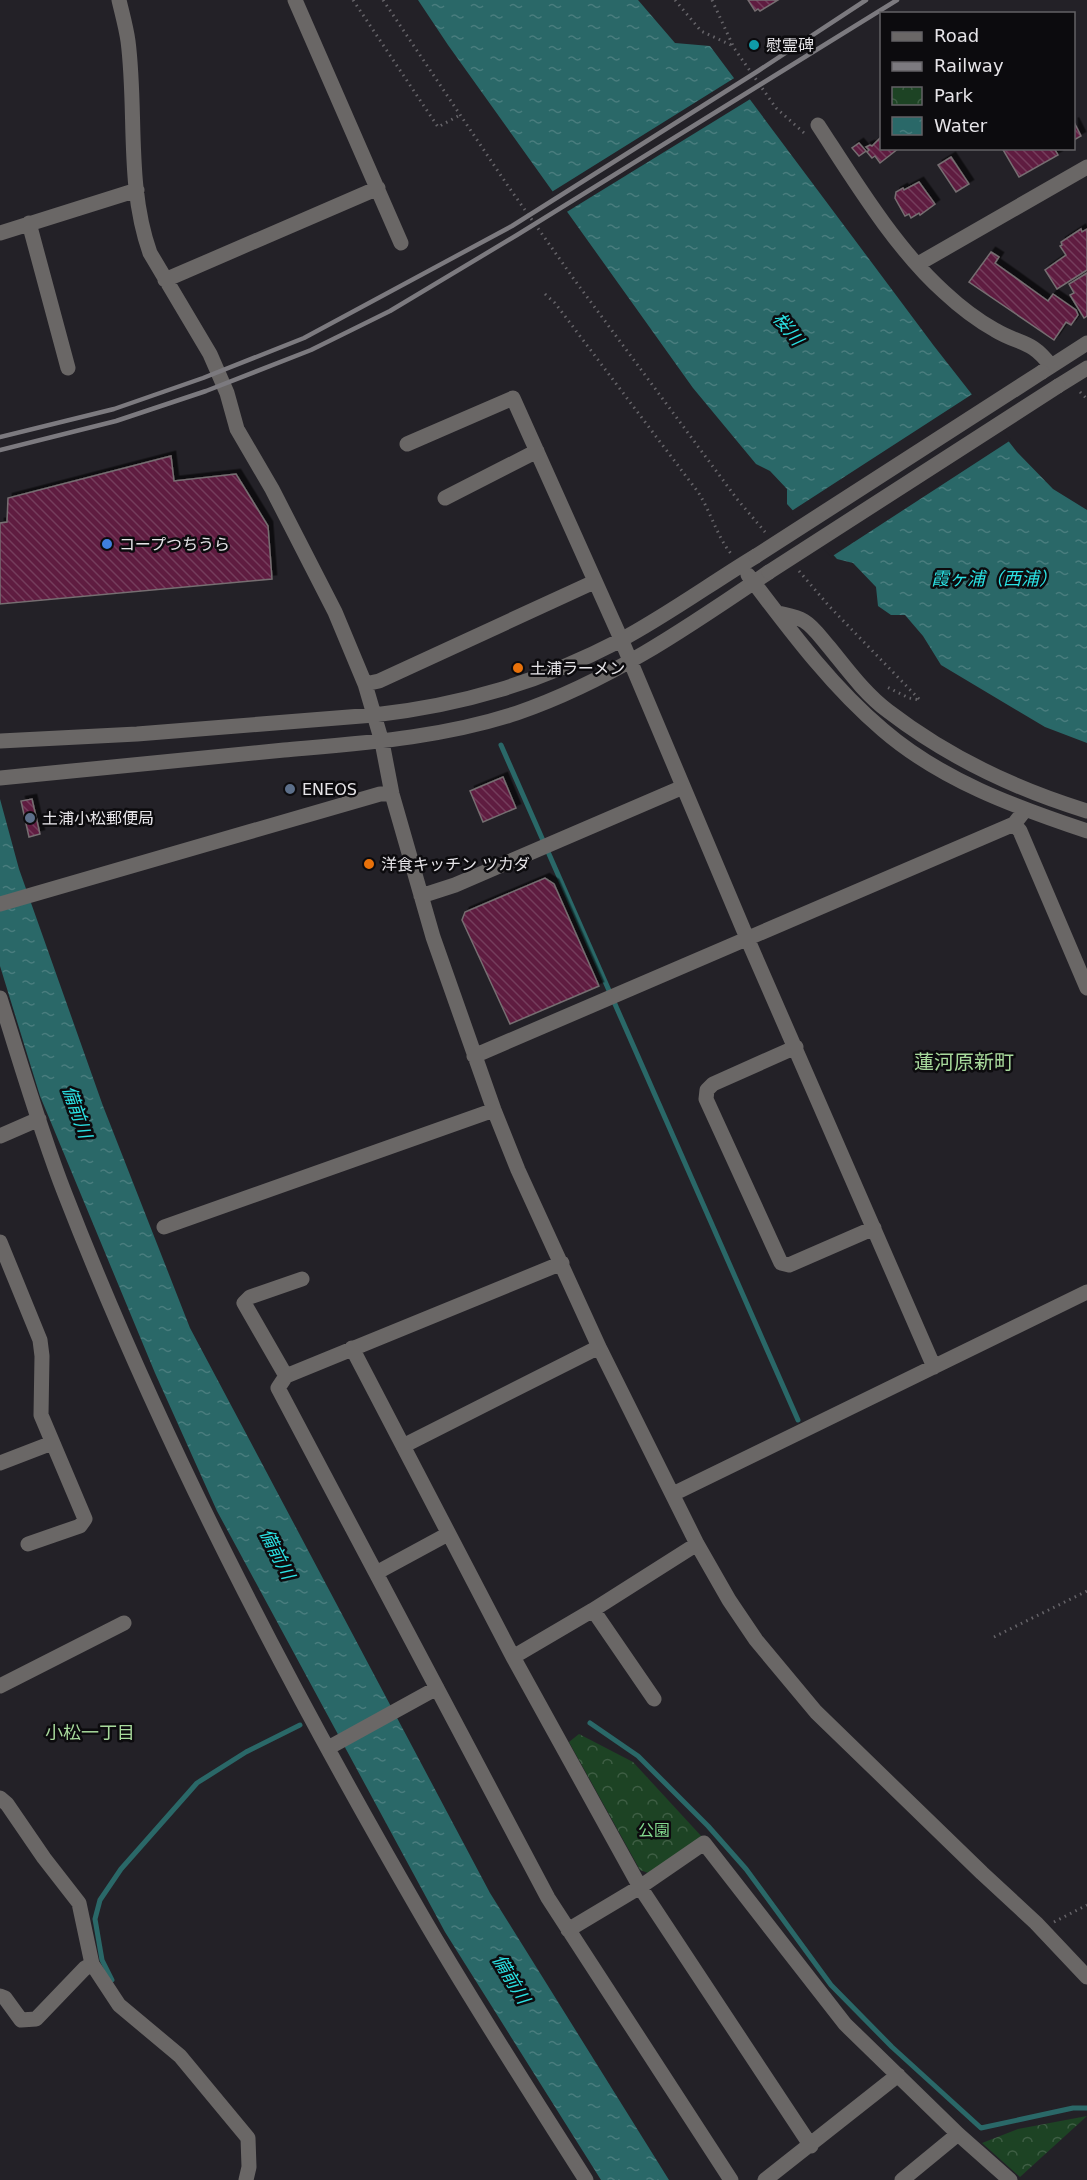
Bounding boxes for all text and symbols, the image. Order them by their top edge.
legend [880,12,1075,150]
text: Road [934,25,979,46]
place label: 慰霊碑 [766,36,814,55]
marker: 慰霊碑 [747,38,761,52]
text: Railway [934,55,1004,76]
text: Park [934,85,973,106]
text: Water [934,115,988,136]
water label: 桜川 [769,308,809,351]
place label: コープつちうら [119,535,230,554]
marker: コープつちうら [100,537,114,551]
water label: 霞ヶ浦（西浦） [931,568,1057,589]
place label: 土浦ラーメン [530,659,625,678]
marker: 土浦ラーメン [511,661,525,675]
place label: ENEOS [302,780,357,799]
marker: ENEOS [283,782,297,796]
place label: 土浦小松郵便局 [42,809,154,828]
marker: 土浦小松郵便局 [23,811,37,825]
place label: 洋食キッチン ツカダ [381,855,530,874]
marker: 洋食キッチン ツカダ [362,857,376,871]
district label: 蓮河原新町 [914,1050,1014,1074]
water label: 備前川 [59,1083,97,1143]
water label: 備前川 [256,1525,300,1584]
district label: 小松一丁目 [45,1722,135,1743]
park label: 公園 [638,1821,670,1840]
water label: 備前川 [489,1950,535,2009]

